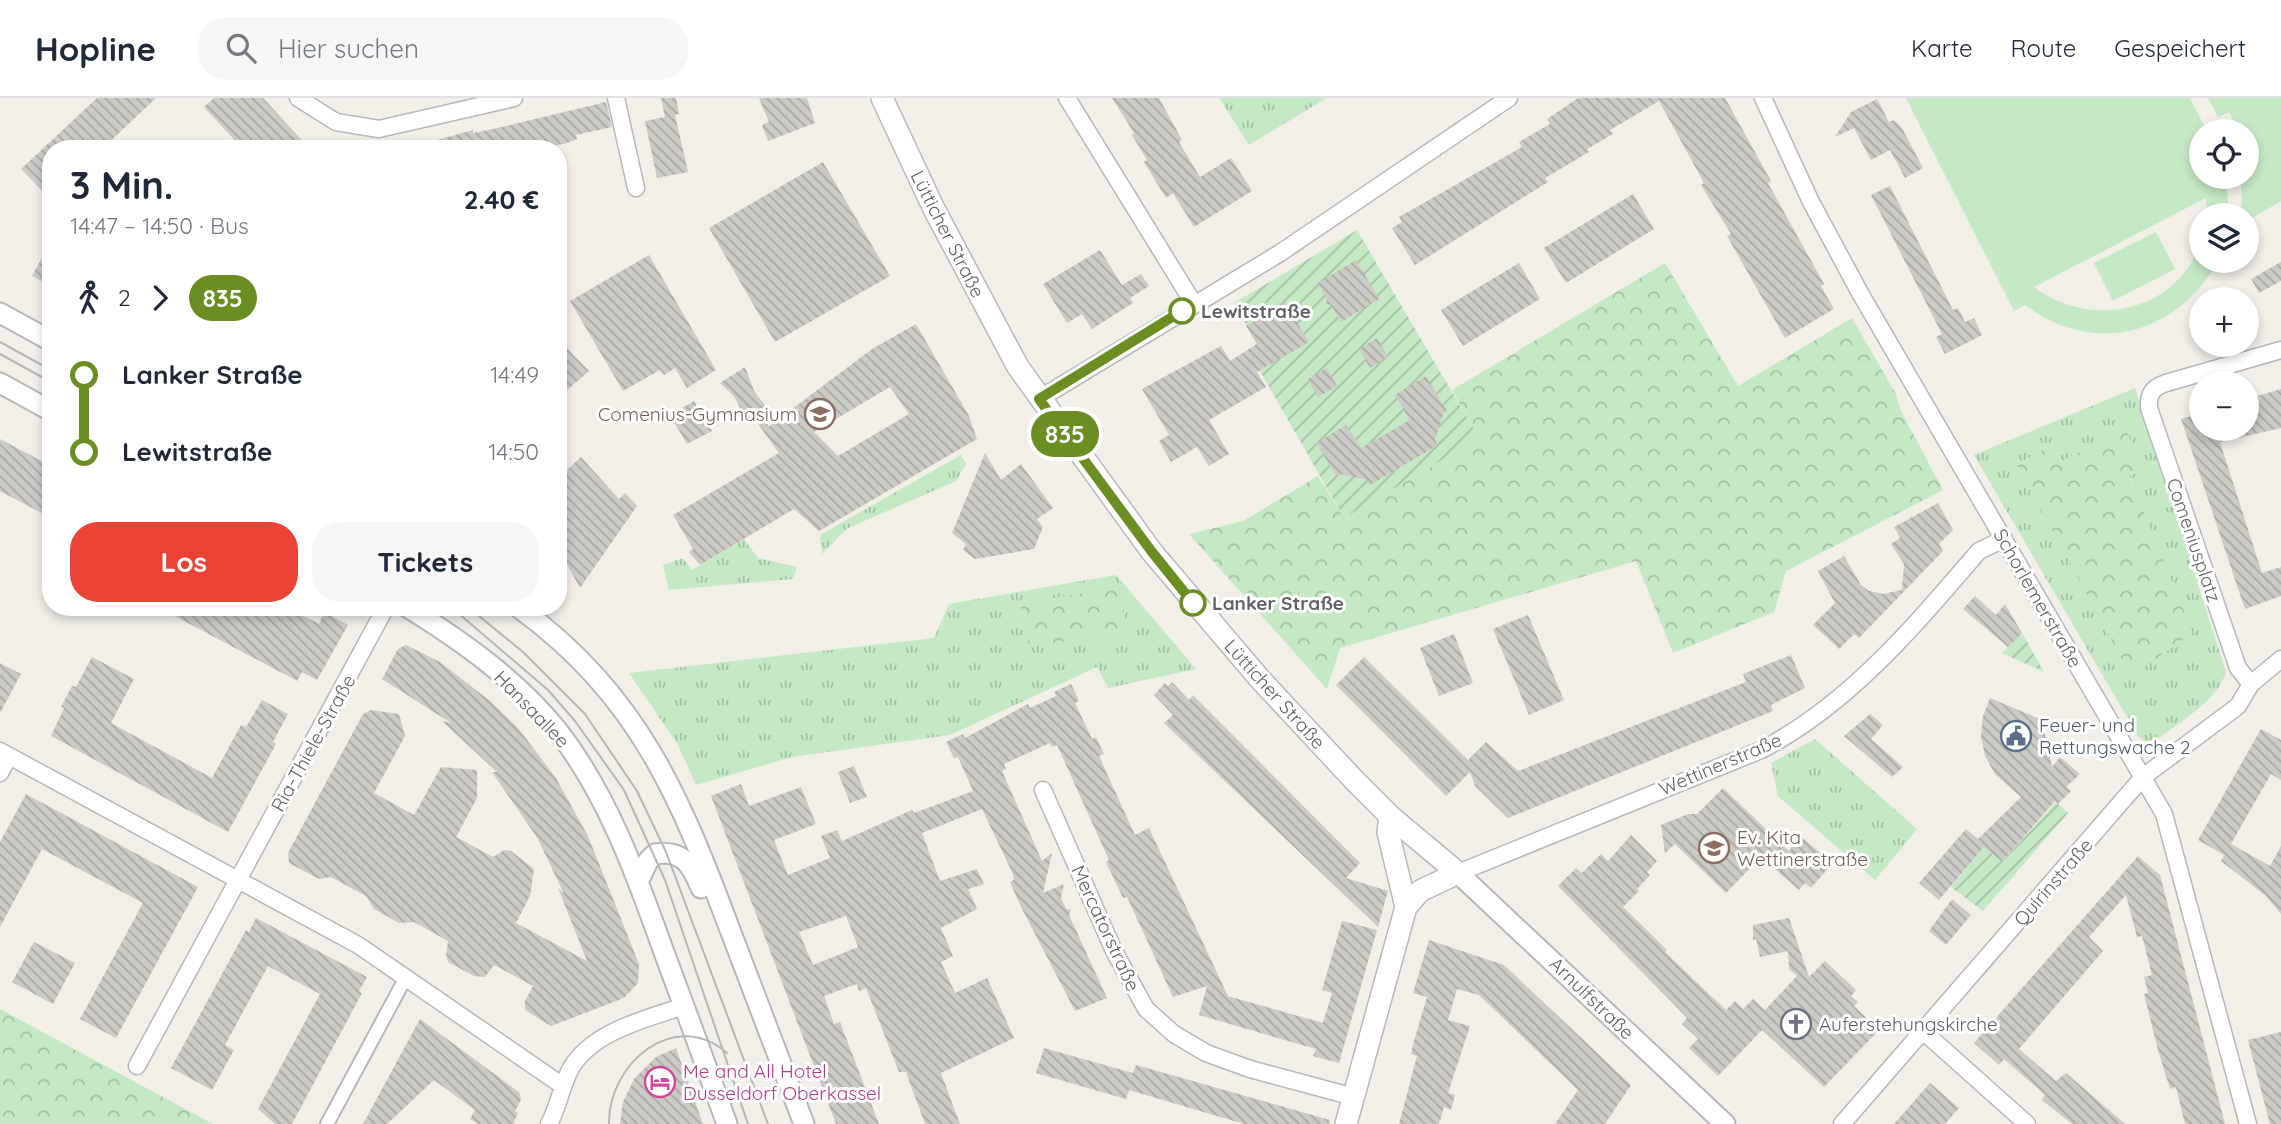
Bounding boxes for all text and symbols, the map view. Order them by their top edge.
search box [198,17,688,80]
text: Hopline [35,28,156,69]
icon: search [222,29,260,67]
text: Hier suchen [278,32,419,65]
text: Karte [1911,33,1973,63]
text: Route [2011,33,2076,63]
text: Gespeichert [2114,33,2246,63]
map controls [2189,119,2259,441]
button: locate [2189,119,2259,189]
text: 3 Min. [70,161,173,209]
street label: Lütticher Straße [906,166,990,302]
text: 2.40 € [464,183,539,216]
button: layers [2189,203,2259,273]
text: 14:47 – 14:50 · Bus [70,211,249,240]
icon: walk [70,279,108,317]
icon: forward [141,279,179,317]
text: 2 [118,283,131,312]
text: 835 [203,283,243,313]
button: + [2189,287,2259,357]
marker: Lewitstraße [1169,298,1195,324]
place label: Lewitstraße [1201,299,1311,323]
text: Lanker Straße [122,358,303,391]
text: 14:49 [490,360,539,389]
button: − [2189,371,2259,441]
school or university icon: Comenius-Gymnasium [803,397,837,431]
place label: Comenius-Gymnasium [598,402,797,426]
line badge: 835 [1025,411,1105,457]
text: 835 [1045,419,1085,449]
text: Lewitstraße [122,435,272,468]
text: 14:50 [488,437,539,466]
street label: Comeniusplatz [2162,475,2226,605]
button: Los [70,522,298,602]
button: Tickets [312,522,539,602]
street label: Schorlemerstraße [1988,524,2088,672]
marker: Lanker Straße [1180,590,1206,616]
place label: Lanker Straße [1212,591,1344,615]
street label: Lütticher Straße [1219,634,1331,754]
street label: Hansaallee [489,665,575,753]
street label: Ria-Thiele-Straße [265,670,361,816]
place label: Feuer- und Rettungswache 2 [2039,713,2191,759]
public building icon: Feuer- und Rettungswache 2 [1999,719,2033,753]
street label: Wettinerstraße [1655,727,1785,801]
place label: Ev. Kita Wettinerstraße [1737,825,1868,871]
school or university icon: Ev. Kita Wettinerstraße [1697,831,1731,865]
street label: Quirinstraße [2008,833,2098,931]
street label: Mercatorstraße [1066,861,1146,995]
street label: Arnulfstraße [1545,952,1639,1044]
church icon: Auferstehungskirche [1779,1007,1813,1041]
place label: Auferstehungskirche [1819,1012,1998,1036]
place label: Me and All Hotel Dusseldorf Oberkassel [683,1059,881,1105]
hotel icon: Me and All Hotel Dusseldorf Oberkassel [643,1065,677,1099]

